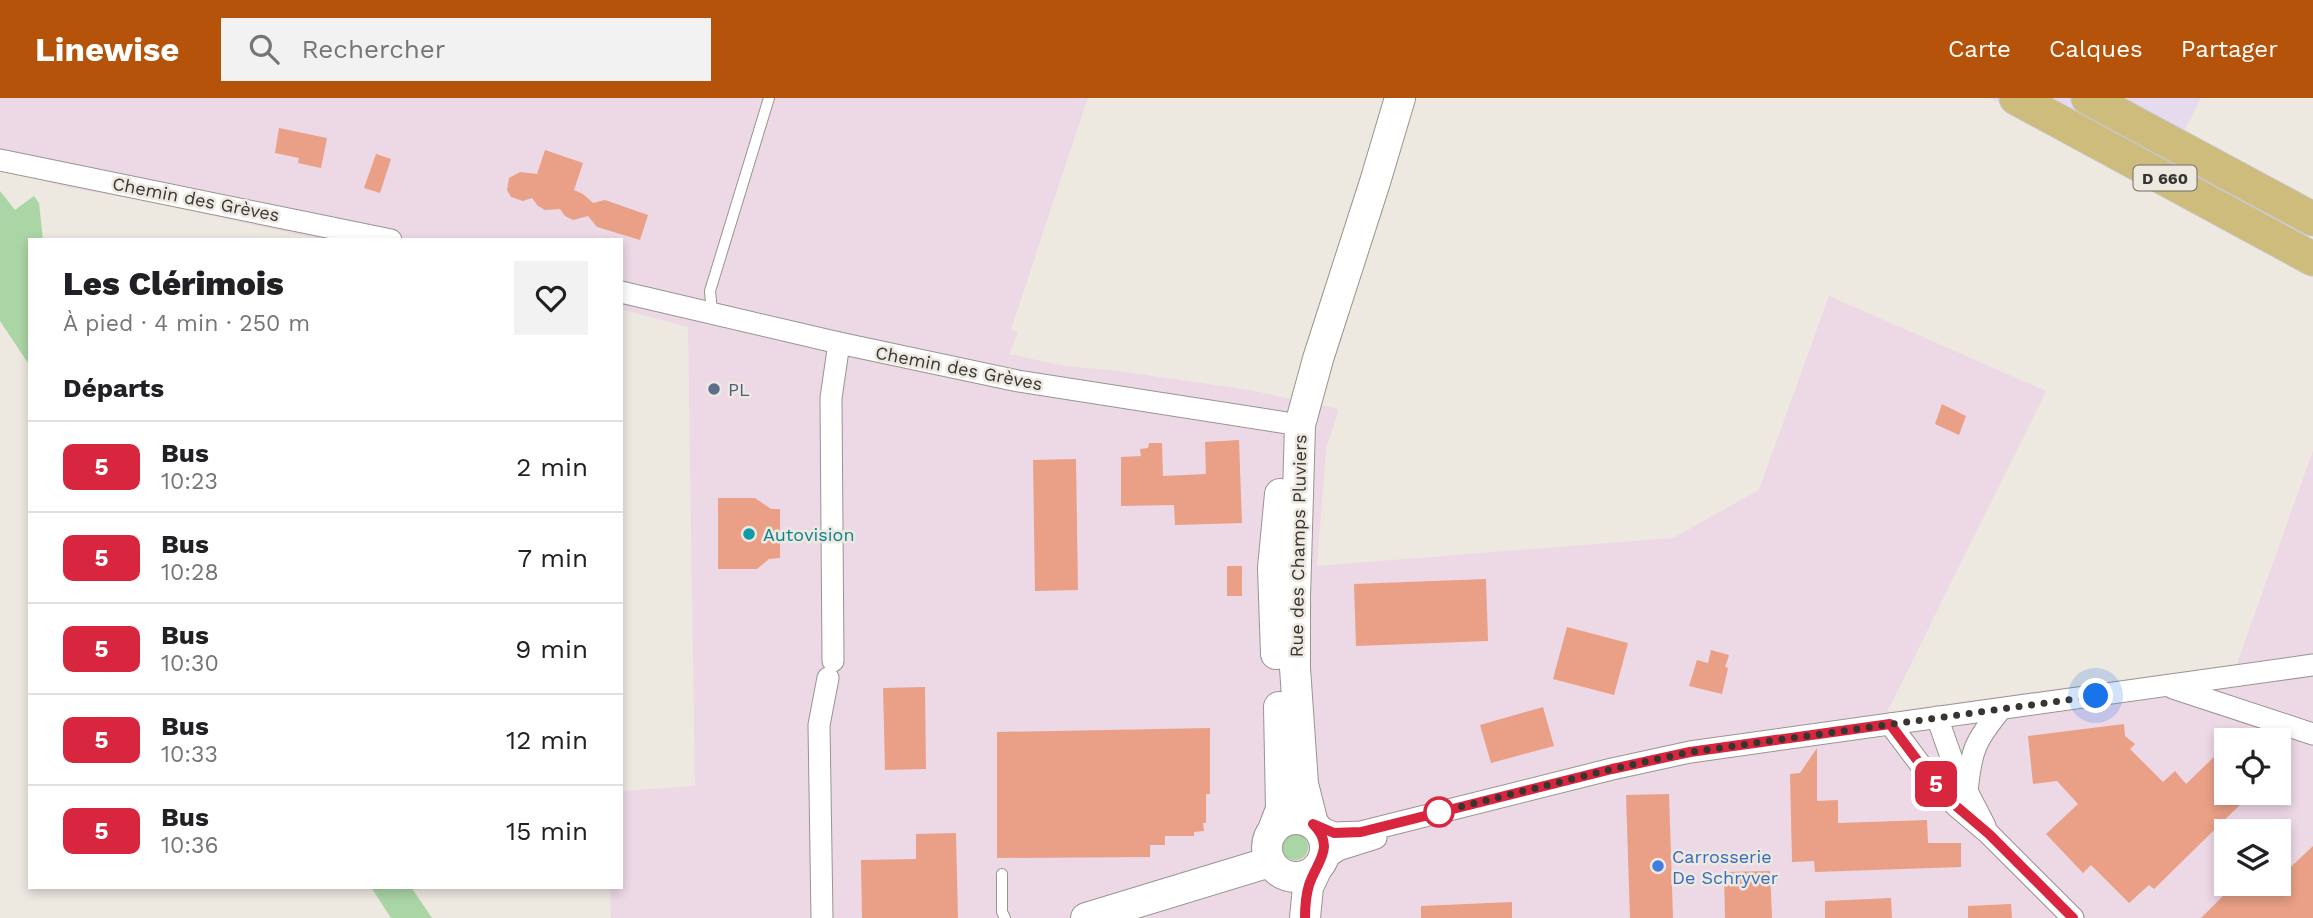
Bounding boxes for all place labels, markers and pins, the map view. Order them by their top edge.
place label: PL [728,379,750,400]
marker: PL [706,381,722,397]
place label: Autovision [763,524,855,545]
marker: Autovision [741,526,757,542]
unlabelled marker [1424,797,1454,827]
place label: Carrosserie De Schryver [1672,846,1778,888]
marker: Carrosserie De Schryver [1650,858,1666,874]

